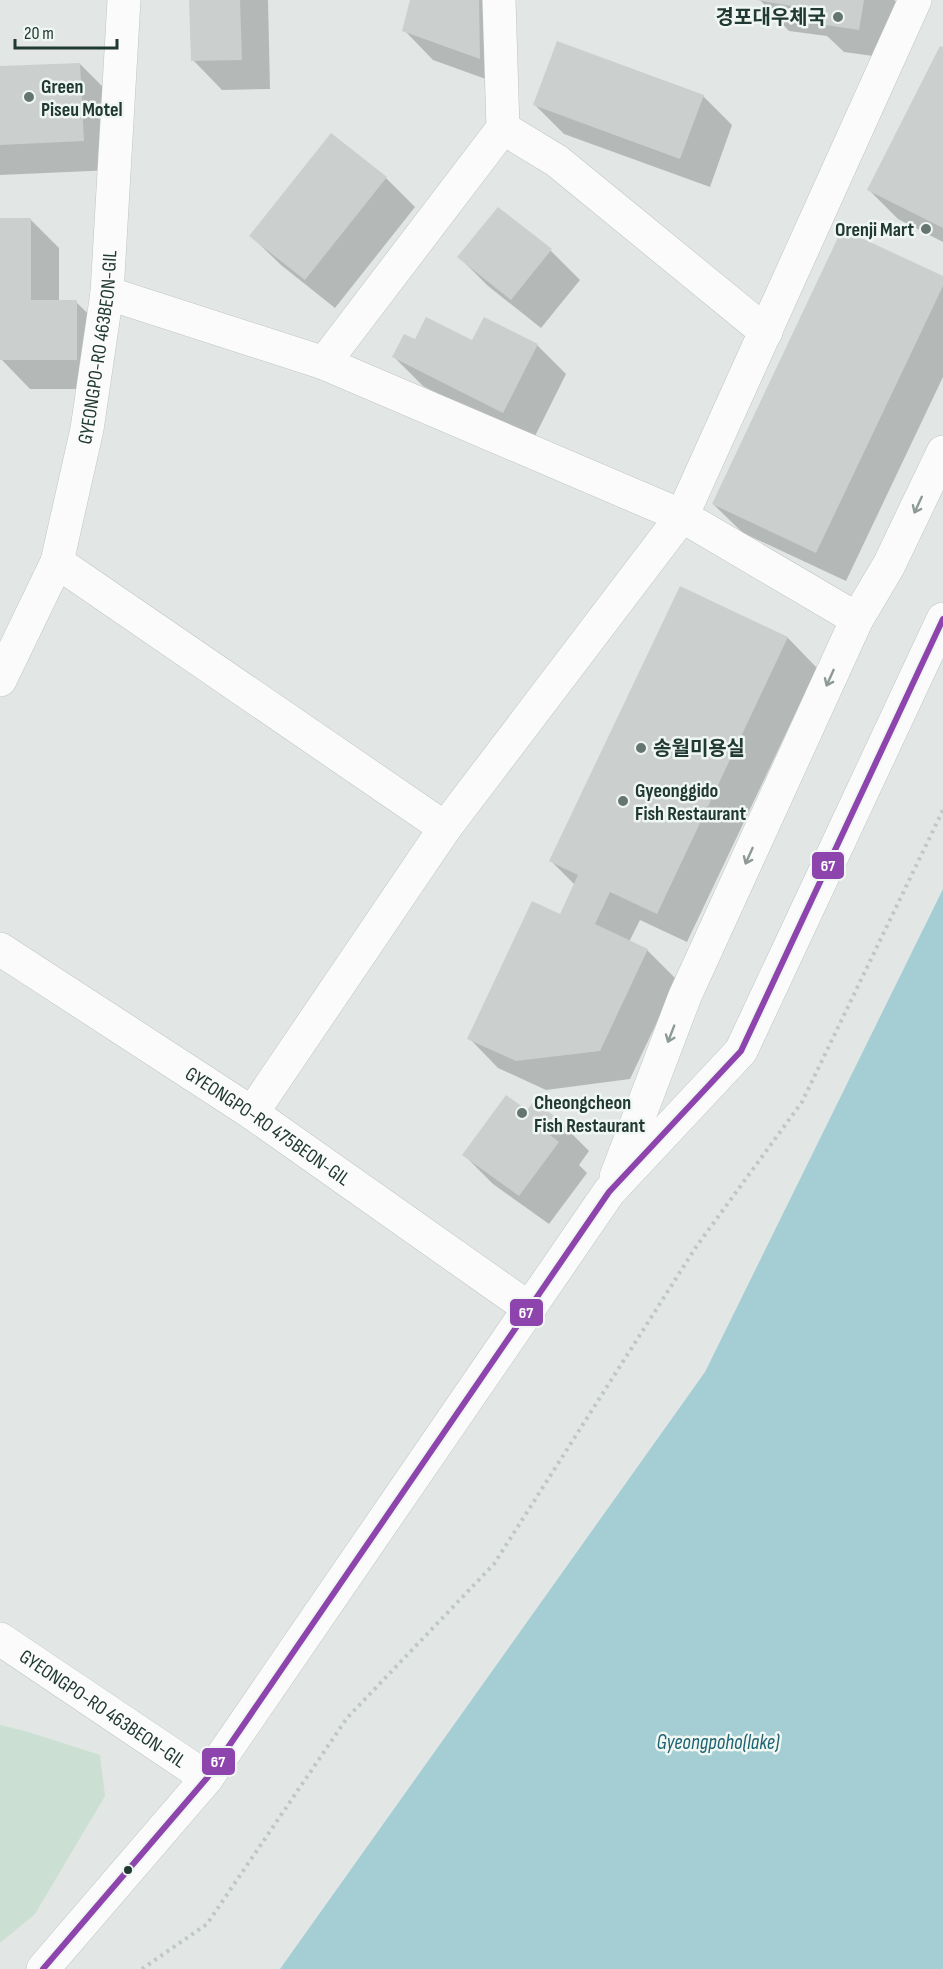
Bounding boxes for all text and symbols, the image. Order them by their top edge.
place label: 경포대우체국 [716,6,826,30]
marker: 경포대우체국 [831,10,845,24]
scale bar [15,12,117,50]
text: 20 m [24,23,54,44]
place label: Green Piseu Motel [41,75,123,122]
marker: Green Piseu Motel [22,90,36,104]
place label: Orenji Mart [835,218,914,242]
marker: Orenji Mart [919,222,933,236]
street label: GYEONGPO-RO 463BEON-GIL [73,249,122,447]
one-way arrow [911,495,923,513]
one-way arrow [824,669,835,687]
place label: 송월미용실 [653,737,745,761]
marker: 송월미용실 [634,741,648,755]
place label: Gyeonggido Fish Restaurant [635,779,747,826]
marker: Gyeonggido Fish Restaurant [616,794,630,808]
one-way arrow [743,846,755,864]
line badge: 67 [811,851,845,880]
text: 67 [821,857,835,876]
one-way arrow [664,1025,675,1043]
street label: GYEONGPO-RO 475BEON-GIL [181,1062,355,1192]
place label: Cheongcheon Fish Restaurant [534,1091,646,1138]
marker: Cheongcheon Fish Restaurant [515,1106,529,1120]
line badge: 67 [509,1298,544,1327]
text: 67 [519,1304,533,1323]
street label: GYEONGPO-RO 463BEON-GIL [15,1645,191,1774]
water label: Gyeongpoho(lake) [656,1730,780,1755]
line badge: 67 [201,1747,236,1776]
text: 67 [211,1753,225,1772]
unlabelled marker [122,1864,134,1876]

